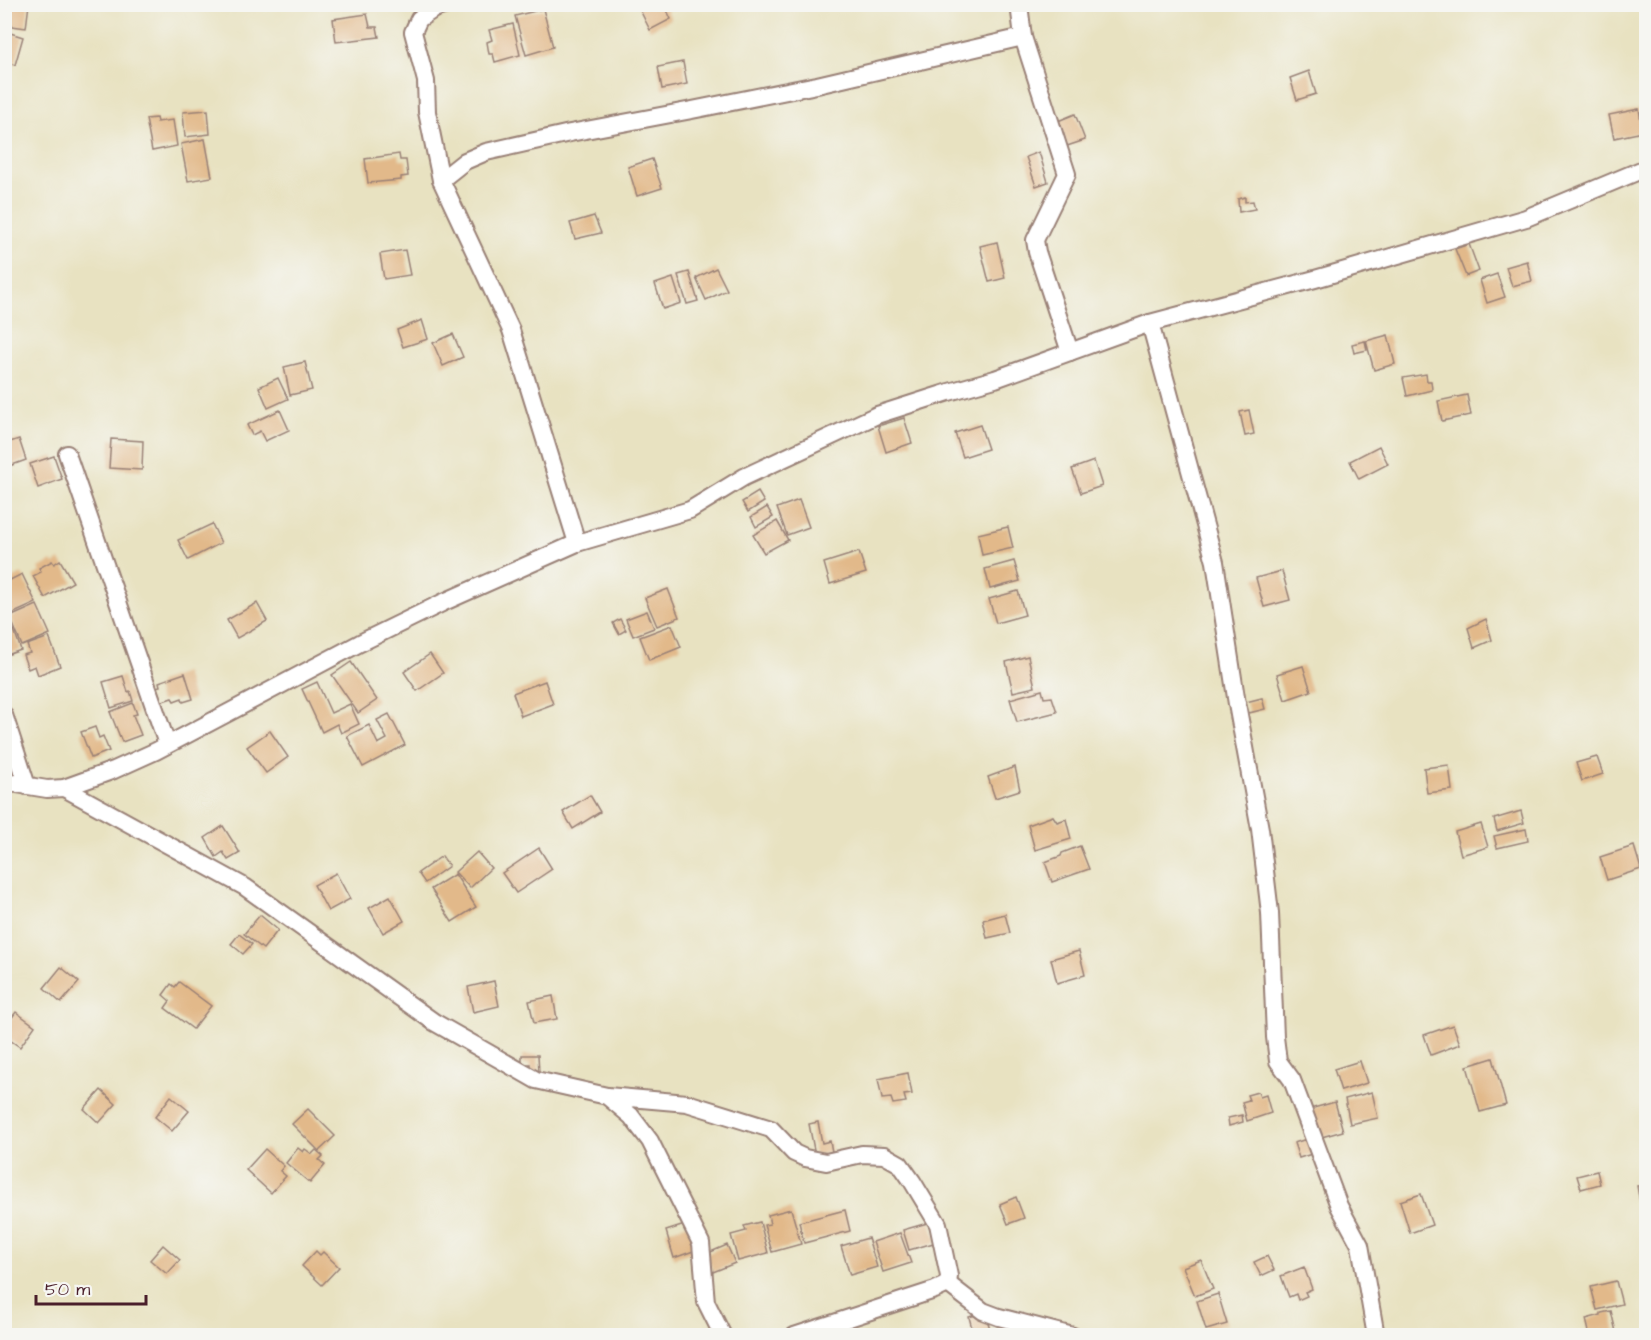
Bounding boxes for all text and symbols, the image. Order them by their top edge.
scale bar [36,1268,146,1306]
text: 50 m [45,1277,90,1302]

